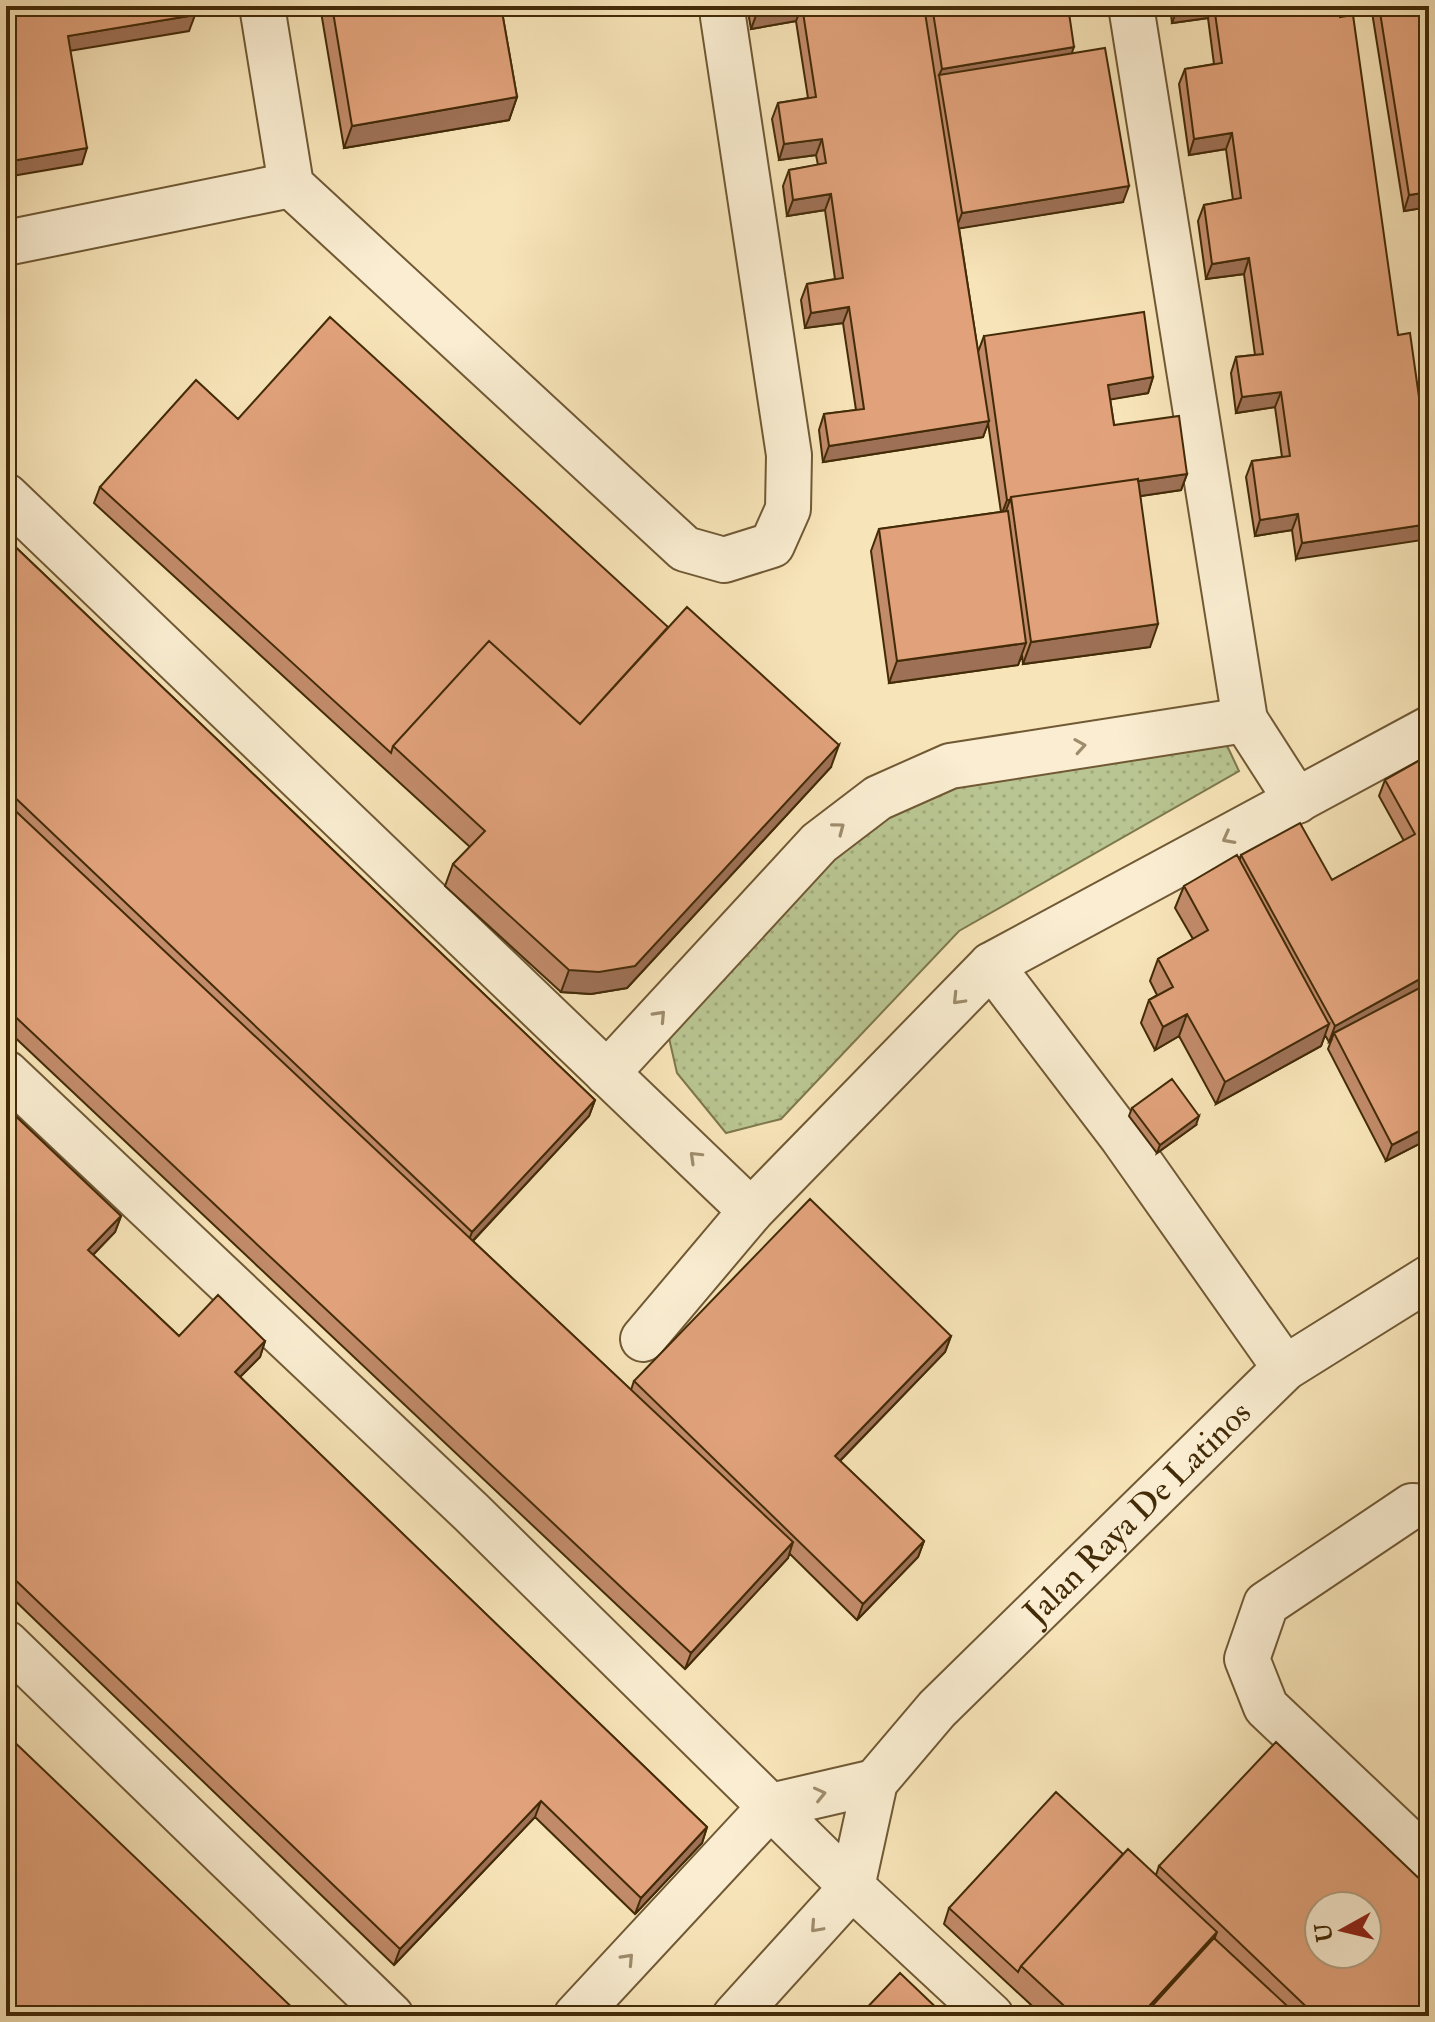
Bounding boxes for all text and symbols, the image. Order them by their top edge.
one-way arrow [1074,738,1087,755]
one-way arrow [830,823,845,837]
one-way arrow [1222,828,1237,843]
one-way arrow [954,989,968,1004]
one-way arrow [650,1010,664,1025]
one-way arrow [690,1152,704,1166]
street label: Jalan Raya De Latinos [1014,1392,1260,1634]
one-way arrow [813,1786,827,1803]
north arrow [1303,1890,1383,1970]
one-way arrow [811,1918,825,1933]
text: U [1309,1921,1339,1944]
one-way arrow [619,1953,633,1968]

